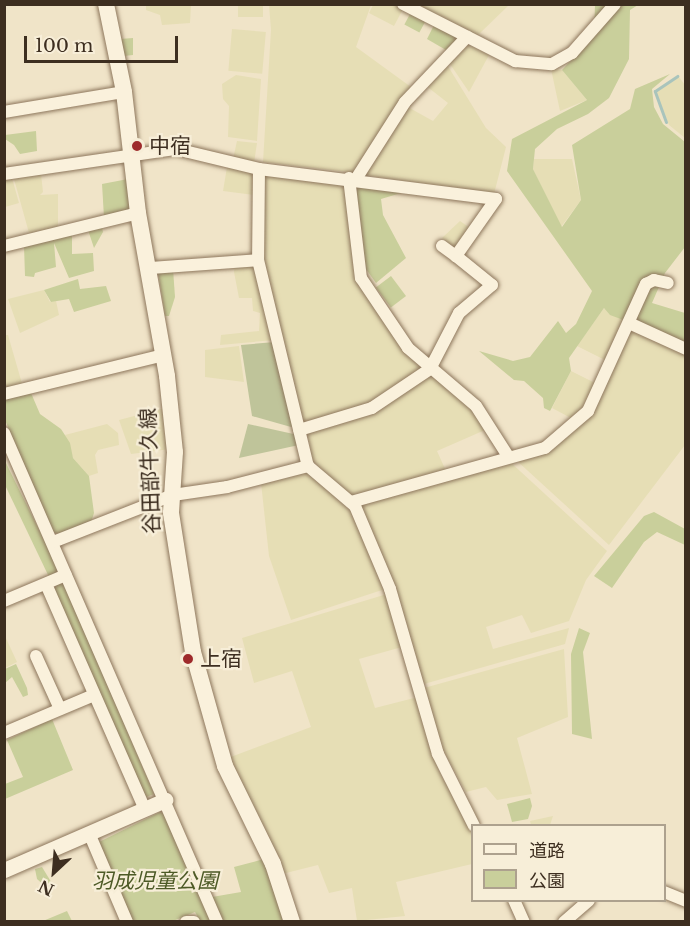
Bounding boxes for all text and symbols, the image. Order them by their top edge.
scale bar [27,24,182,62]
text: 100 m [35,35,93,57]
place label: 中宿 [149,133,191,159]
marker: 中宿 [130,139,144,153]
street label: 谷田部牛久線 [135,408,165,534]
place label: 上宿 [200,646,242,672]
marker: 上宿 [181,652,195,666]
legend [471,824,666,902]
text: 道路 [529,840,565,862]
north arrow [24,842,84,902]
park label: 羽成児童公園 [92,868,218,894]
text: 公園 [529,870,565,892]
text: N [35,876,57,900]

